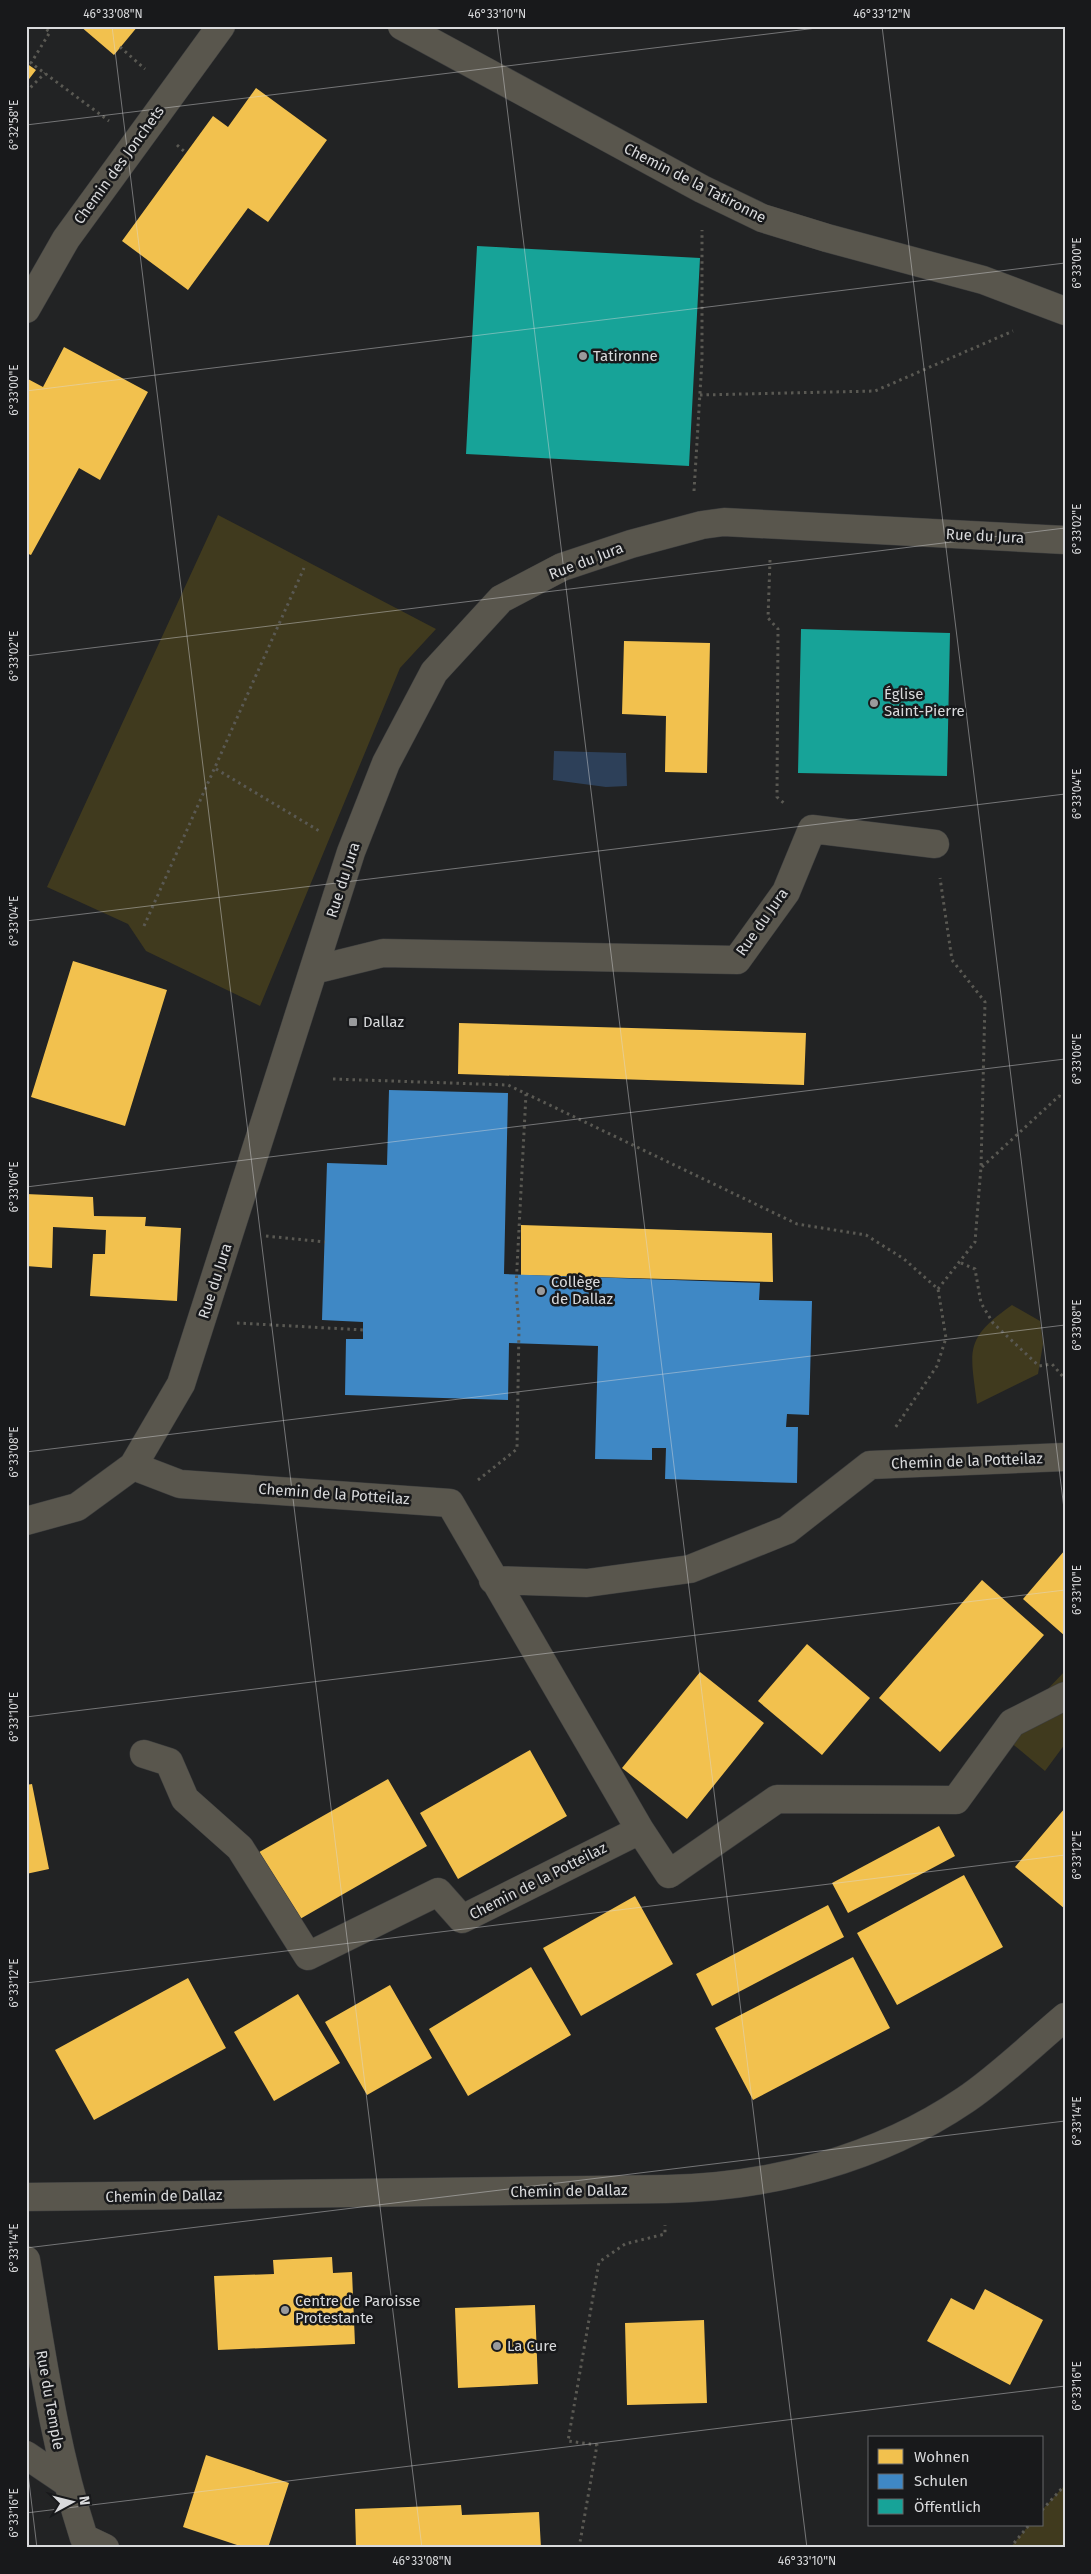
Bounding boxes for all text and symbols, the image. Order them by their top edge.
text: 46°33'08"N [83,7,143,21]
text: 46°33'10"N [468,7,526,21]
text: 46°33'12"N [853,7,911,21]
text: 6°32'58"E [7,100,21,150]
street label: Chemin des Jonchets [70,102,168,228]
street label: Chemin de la Tatironne [621,139,769,227]
text: 6°33'00"E [1070,237,1084,289]
place label: Tatironne [593,347,658,365]
marker: Tatironne [577,350,589,362]
text: 6°33'00"E [7,364,21,416]
text: 6°33'02"E [1070,504,1084,554]
street label: Rue du Jura [945,525,1025,547]
street label: Rue du Jura [546,539,626,583]
text: 6°33'02"E [7,631,21,681]
place label: Église Saint-Pierre [884,685,965,720]
marker: Église Saint-Pierre [868,697,880,709]
text: 6°33'04"E [1070,769,1084,819]
street label: Rue du Jura [322,840,364,920]
street label: Rue du Jura [732,885,792,959]
text: 6°33'04"E [7,896,21,946]
place label: Dallaz [363,1013,404,1031]
marker: Dallaz [347,1016,359,1028]
text: 6°33'06"E [1070,1033,1084,1085]
text: 6°33'06"E [7,1161,21,1213]
street label: Rue du Jura [194,1241,236,1321]
place label: Collège de Dallaz [551,1273,614,1308]
marker: Collège de Dallaz [535,1285,547,1297]
text: 6°33'08"E [1070,1299,1084,1351]
text: 6°33'08"E [7,1426,21,1478]
street label: Chemin de la Potteilaz [891,1449,1044,1473]
street label: Chemin de la Potteilaz [258,1480,411,1508]
text: 6°33'10"E [1070,1565,1084,1615]
text: 6°33'10"E [7,1692,21,1742]
text: 6°33'12"E [1070,1830,1084,1880]
street label: Chemin de la Potteilaz [466,1838,610,1923]
text: 6°33'12"E [7,1958,21,2008]
text: 6°33'14"E [1070,2096,1084,2146]
street label: Chemin de Dallaz [510,2181,628,2201]
street label: Chemin de Dallaz [105,2186,223,2206]
text: 6°33'14"E [7,2223,21,2273]
place label: Centre de Paroisse Protestante [295,2292,421,2327]
marker: Centre de Paroisse Protestante [279,2304,291,2316]
place label: La Cure [507,2337,557,2355]
marker: La Cure [491,2340,503,2352]
street label: Rue du Temple [32,2349,68,2451]
text: 6°33'16"E [1070,2361,1084,2411]
legend [868,2436,1044,2526]
text: Wohnen [914,2448,970,2466]
text: Schulen [914,2472,968,2490]
north arrow [48,2476,98,2526]
text: 6°33'16"E [7,2488,21,2538]
text: N [75,2495,93,2506]
text: Öffentlich [914,2498,981,2516]
text: 46°33'08"N [392,2554,452,2568]
text: 46°33'10"N [778,2554,836,2568]

